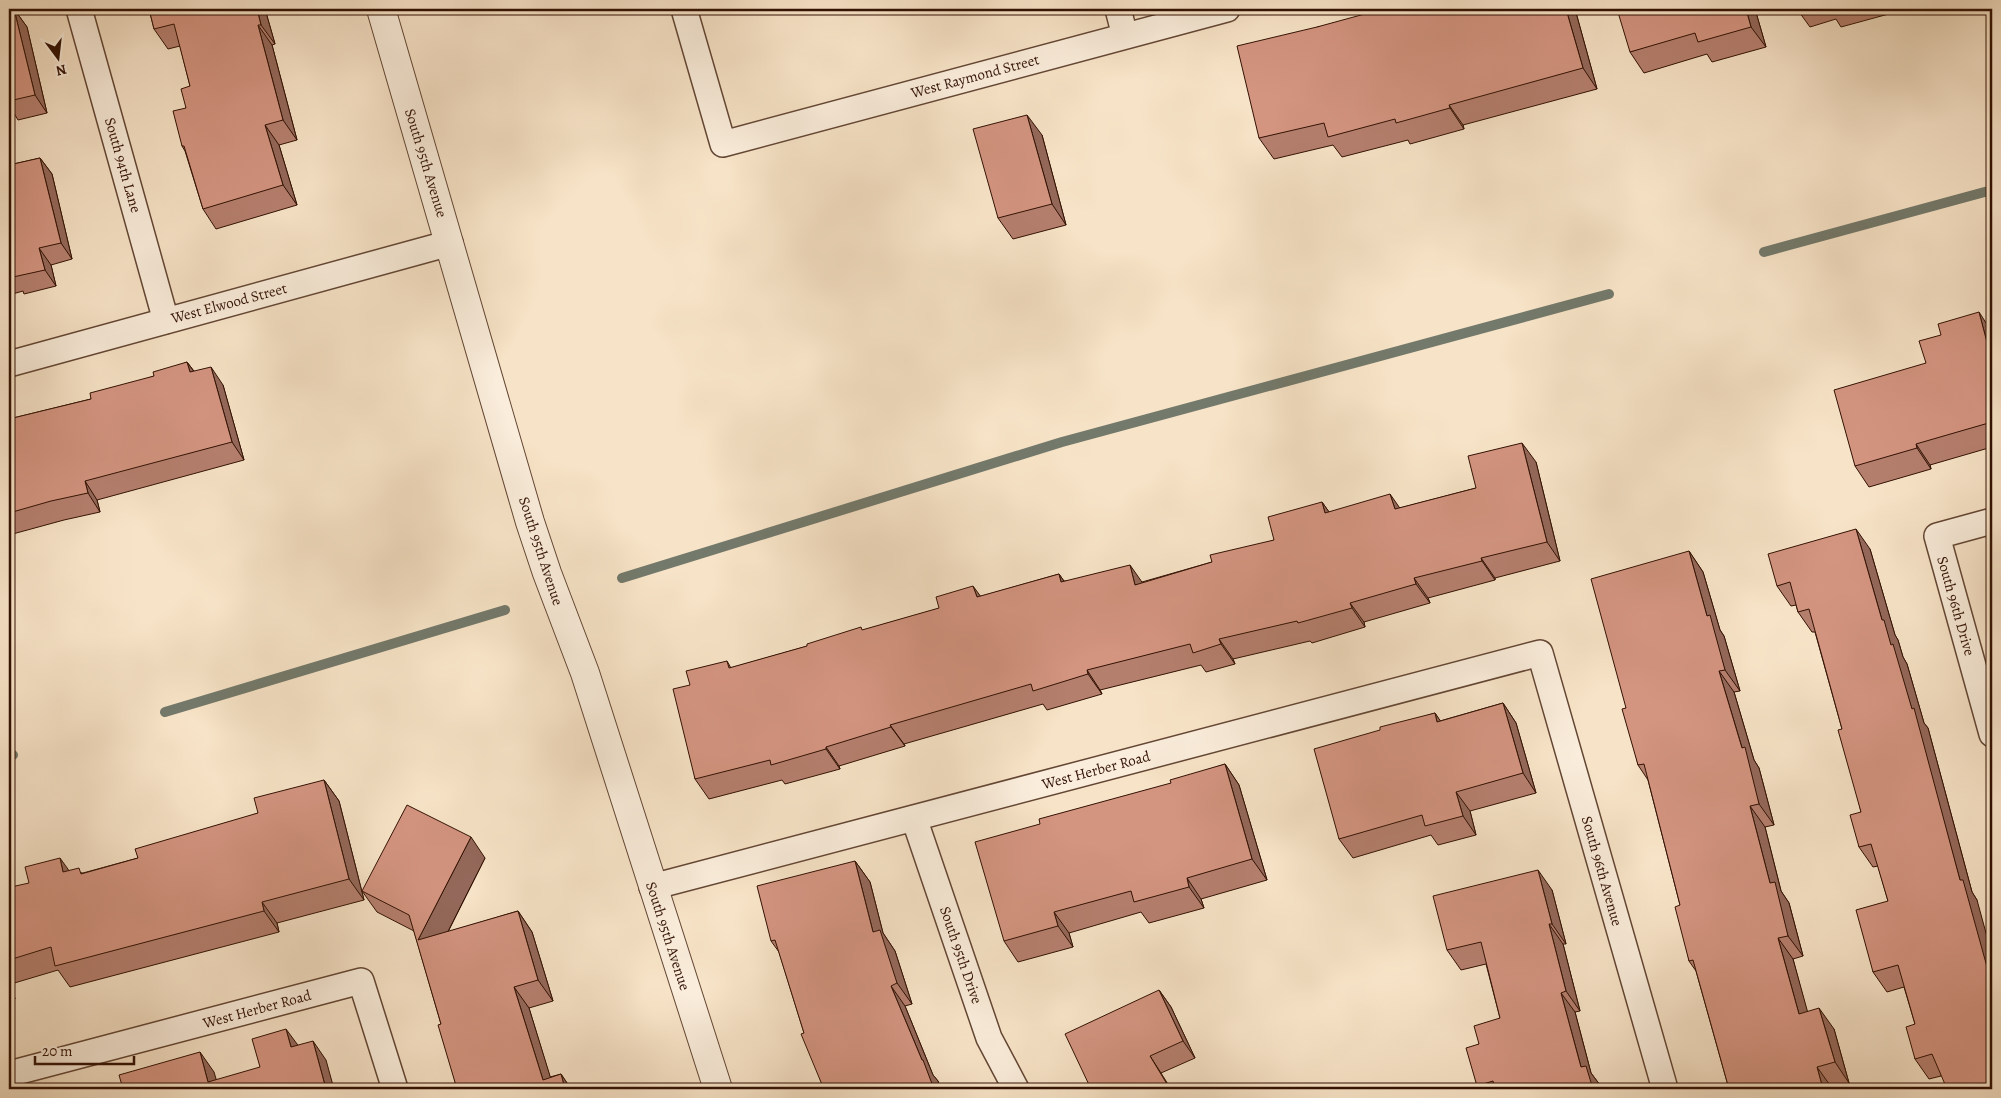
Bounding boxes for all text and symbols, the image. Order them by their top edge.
north arrow [32,32,82,82]
street label: West Raymond Street [908,49,1041,103]
text: N [54,60,69,81]
street label: South 95th Avenue [400,106,452,220]
street label: South 94th Lane [100,115,146,215]
street label: West Elwood Street [168,278,289,328]
street label: South 95th Avenue [514,494,568,608]
street label: South 96th Drive [1932,554,1980,658]
street label: West Herber Road [1039,746,1153,794]
street label: South 96th Avenue [1577,814,1627,929]
street label: South 95th Avenue [641,879,695,993]
street label: South 95th Drive [935,904,987,1007]
street label: West Herber Road [200,985,314,1033]
scale bar [35,1033,134,1065]
text: 20 m [42,1041,73,1061]

